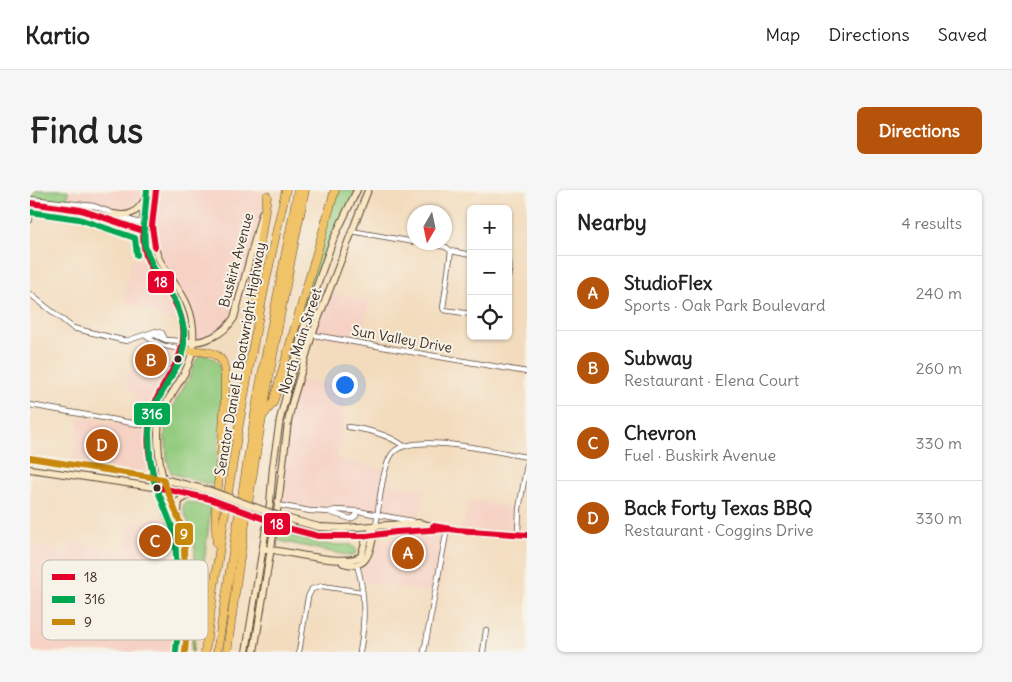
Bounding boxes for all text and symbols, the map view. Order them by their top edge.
text: Kartio [25,20,90,50]
text: Map [765,23,800,46]
text: Directions [828,23,910,46]
text: Saved [938,23,987,46]
button: Directions [857,107,982,154]
text: Find us [30,108,143,152]
north arrow [407,205,452,250]
map controls [467,205,512,340]
button: + [467,205,512,250]
text: Nearby [577,209,647,236]
street label: Buskirk Avenue [215,211,257,309]
text: 4 results [901,213,962,233]
street label: Senator Daniel E Boatwright Highway [211,241,269,477]
button: − [467,250,512,295]
line badge: 18 [147,270,175,294]
text: StudioFlex [624,271,712,295]
text: 18 [154,273,168,291]
text: A [588,283,598,303]
text: 240 m [916,283,962,303]
street label: North Main Street [274,285,326,396]
button: locate [467,295,512,340]
text: Sports · Oak Park Boulevard [624,295,825,315]
street label: Sun Valley Drive [350,321,454,357]
pin: B [135,341,167,379]
text: Subway [624,346,693,370]
unlabelled marker [173,354,183,364]
text: B [588,358,598,378]
text: 260 m [916,358,962,378]
text: Restaurant · Elena Court [624,370,799,390]
your location [332,372,358,398]
line badge: 316 [133,402,171,426]
text: 316 [141,405,163,423]
text: Chevron [624,421,696,445]
pin: D [86,426,118,464]
text: C [588,433,598,453]
text: 330 m [915,433,962,453]
text: Fuel · Buskirk Avenue [624,445,776,465]
unlabelled marker [152,483,162,493]
text: Back Forty Texas BBQ [624,496,812,520]
text: D [587,508,599,528]
text: 330 m [915,508,962,528]
line badge: 18 [263,512,291,536]
text: 18 [270,515,284,533]
text: Restaurant · Coggins Drive [624,520,814,540]
pin: C [139,522,171,560]
line badge: 9 [174,522,194,546]
text: 9 [180,525,188,543]
pin: A [392,534,424,572]
legend [42,560,208,640]
text: 18 [84,568,98,586]
text: 316 [84,590,105,608]
text: 9 [84,613,92,631]

